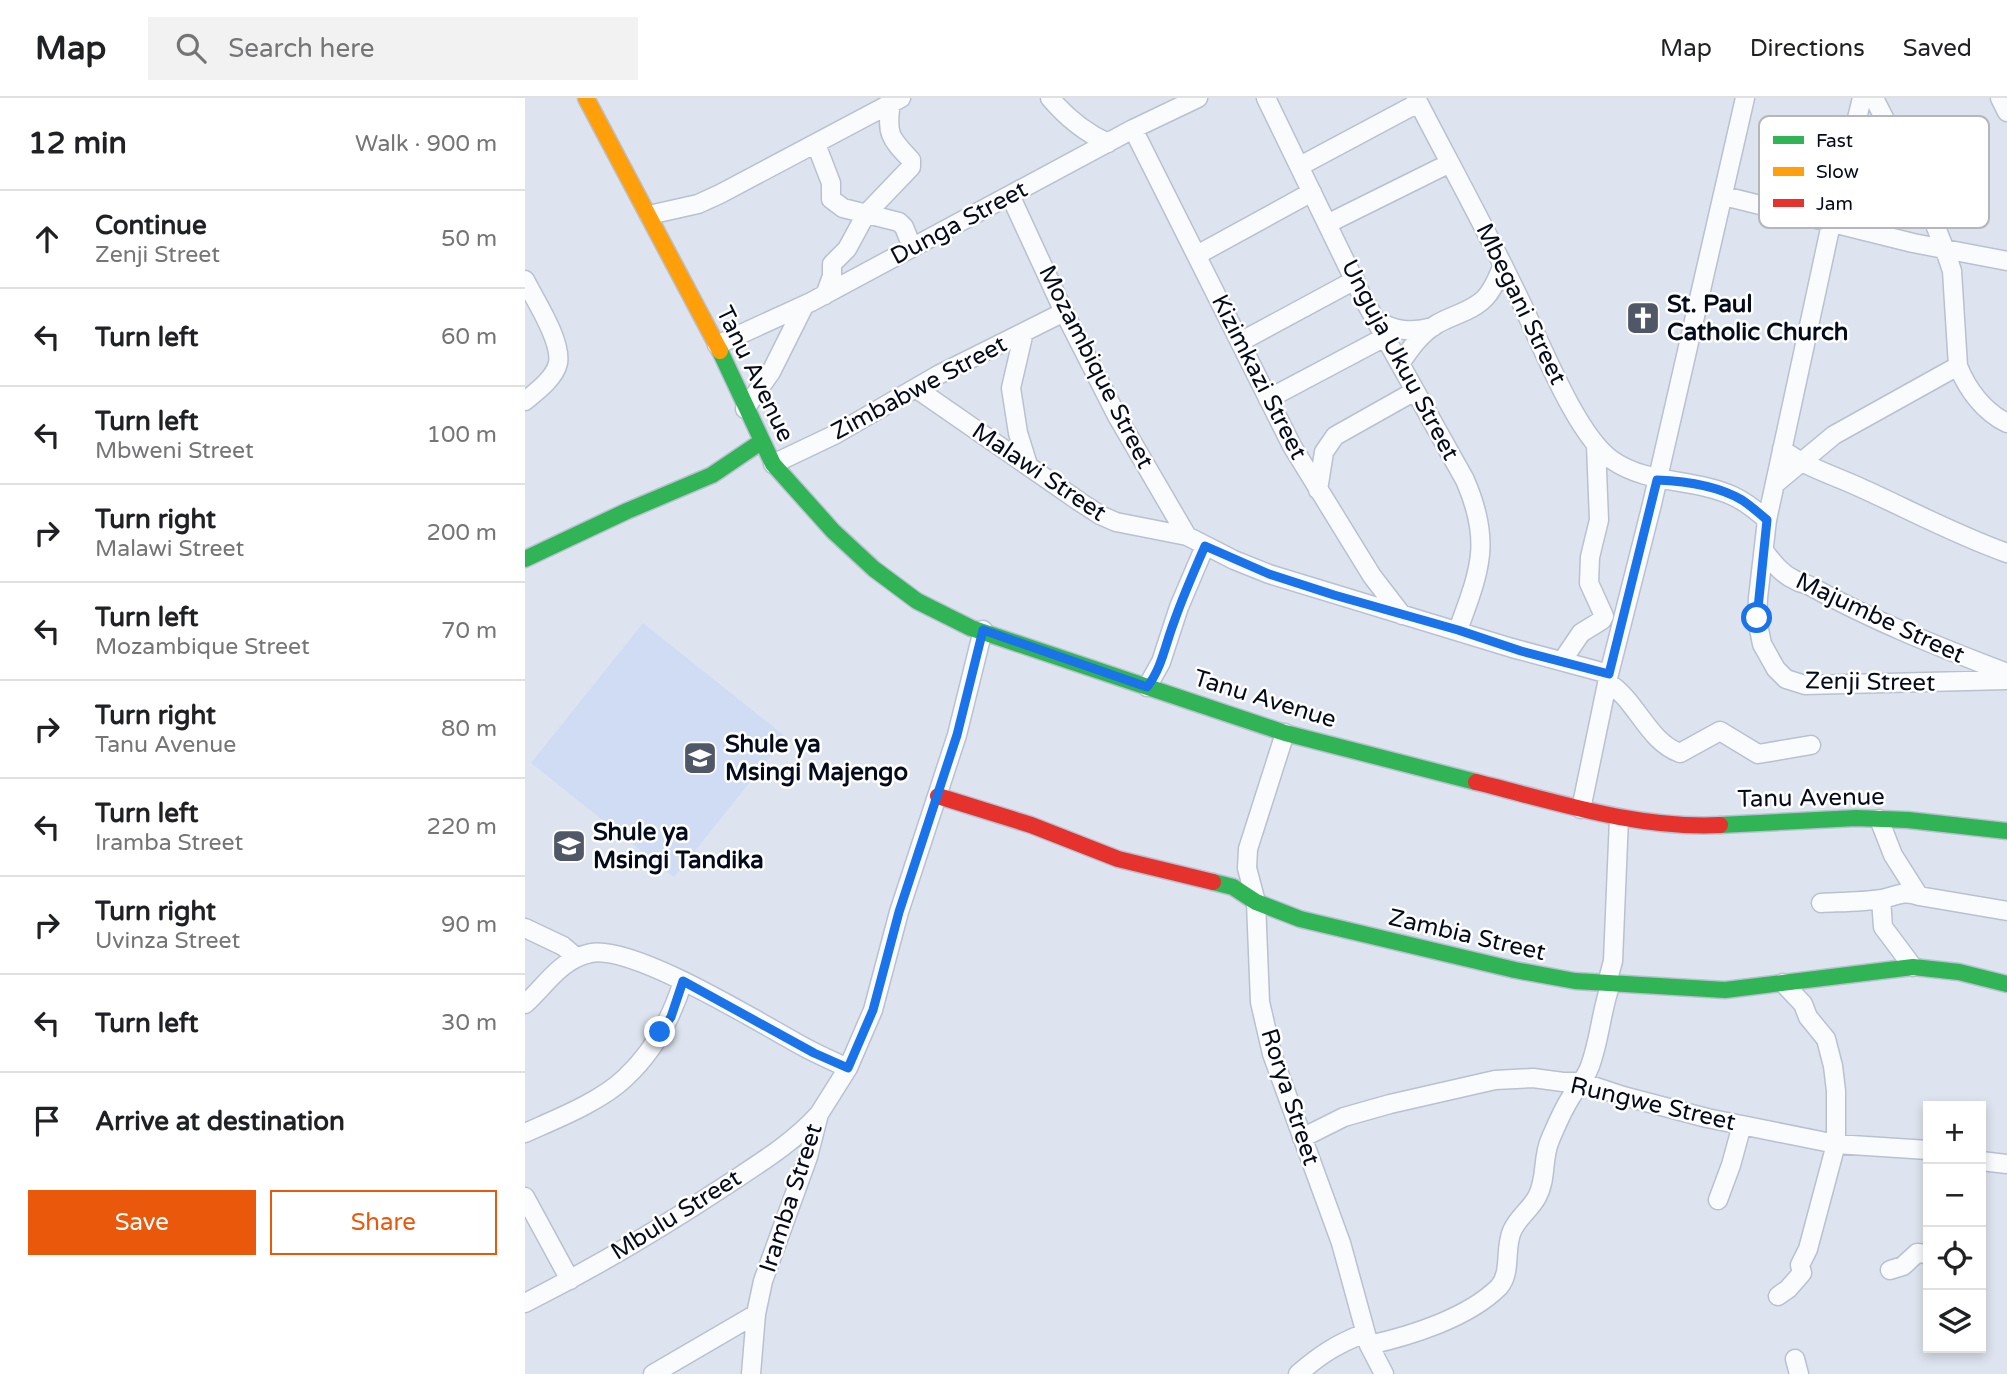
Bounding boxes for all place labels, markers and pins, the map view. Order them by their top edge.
place label: St. Paul Catholic Church [1667,290,1848,347]
church icon: St. Paul Catholic Church [1624,299,1662,337]
place label: Shule ya Msingi Majengo [725,730,908,787]
school or university icon: Shule ya Msingi Majengo [681,739,719,777]
place label: Shule ya Msingi Tandika [593,818,764,875]
school or university icon: Shule ya Msingi Tandika [550,827,588,865]

